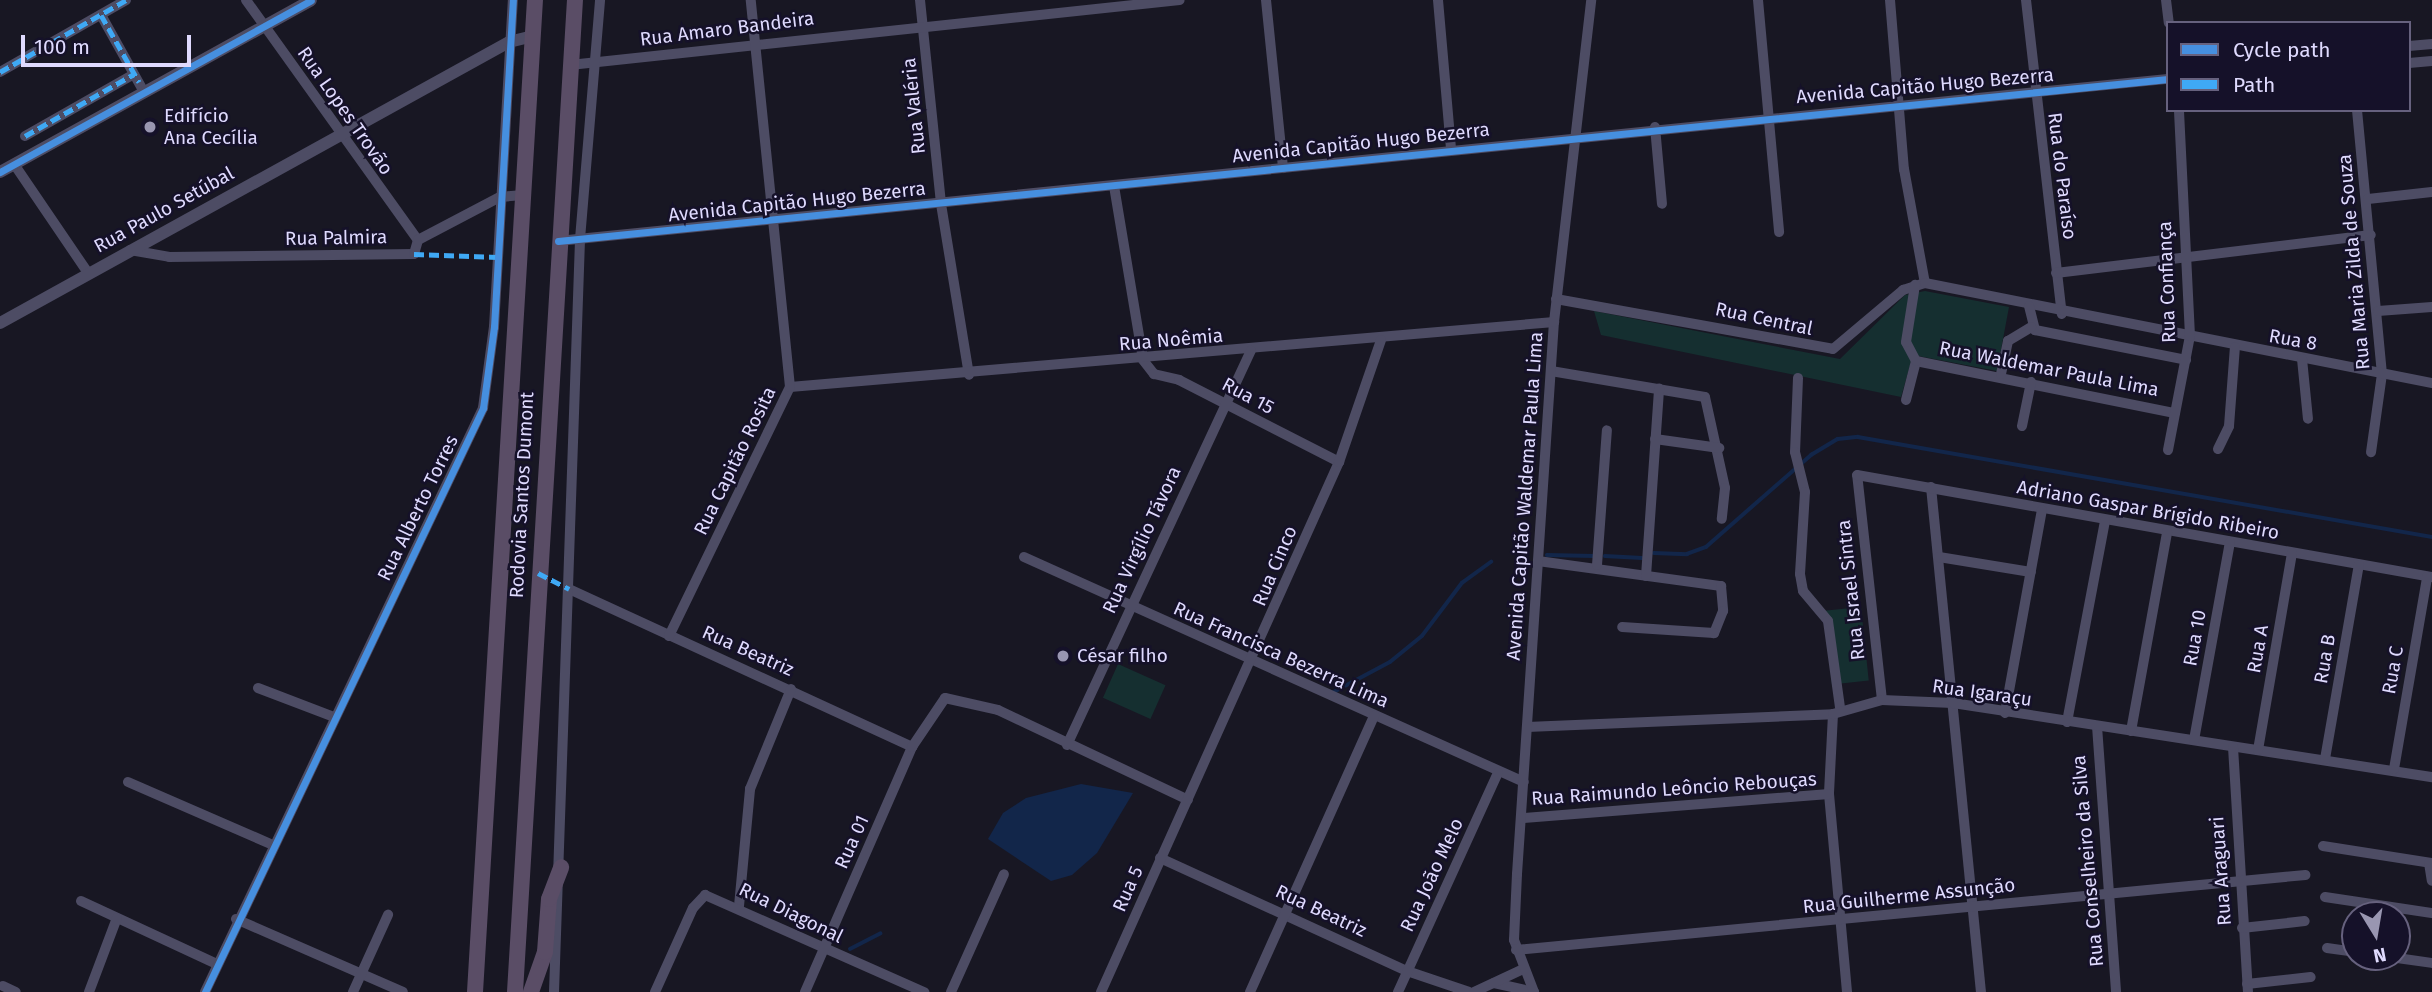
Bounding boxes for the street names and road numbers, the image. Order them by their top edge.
street label: Rua Amaro Bandeira [639,7,815,51]
street label: Rua Lopes Trovão [292,43,398,179]
street label: Rua Valéria [898,57,930,155]
street label: Avenida Capitão Hugo Bezerra [1795,63,2055,109]
street label: Rua do Paraíso [2043,111,2081,241]
street label: Avenida Capitão Hugo Bezerra [1231,118,1491,168]
street label: Rua Maria Zilda de Souza [2333,153,2375,371]
street label: Rua Paulo Setúbal [90,162,238,258]
street label: Avenida Capitão Hugo Bezerra [667,177,927,227]
street label: Rua Confiança [2153,221,2181,343]
street label: Rua Palmira [285,226,387,250]
street label: Rua Central [1713,298,1815,340]
street label: Rua Noêmia [1118,324,1224,356]
street label: Rua 8 [2267,325,2319,355]
street label: Avenida Capitão Waldemar Paula Lima [1502,331,1548,661]
street label: Rua Waldemar Paula Lima [1937,337,2161,401]
street label: Rua 15 [1218,373,1278,419]
street label: Rua Capitão Rosita [689,383,781,539]
street label: Rodovia Santos Dumont [505,391,539,599]
street label: Rua Alberto Torres [373,431,463,585]
street label: Rua Virgílio Távora [1098,463,1186,617]
street label: Adriano Gaspar Brígido Ribeiro [2015,476,2281,544]
street label: Rua Israel Sintra [1832,519,1870,661]
street label: Rua Cinco [1248,522,1302,610]
street label: Rua Francisca Bezerra Lima [1170,597,1392,713]
street label: Rua 10 [2179,608,2211,668]
street label: Rua Beatriz [699,621,797,681]
street label: Rua A [2243,623,2273,675]
street label: Rua B [2309,633,2341,685]
street label: Rua C [2378,644,2408,696]
street label: Rua Igaraçu [1931,675,2033,711]
street label: Rua Conselheiro da Silva [2067,754,2109,968]
street label: Rua Raimundo Leôncio Rebouças [1531,768,1817,810]
street label: Rua 01 [830,812,874,872]
street label: Rua João Melo [1396,815,1468,935]
street label: Rua Araguari [2206,816,2236,926]
street label: Rua 5 [1108,863,1148,915]
street label: Rua Guilherme Assunção [1802,874,2016,918]
street label: Rua Diagonal [735,878,847,948]
street label: Rua Beatriz [1272,880,1370,942]

